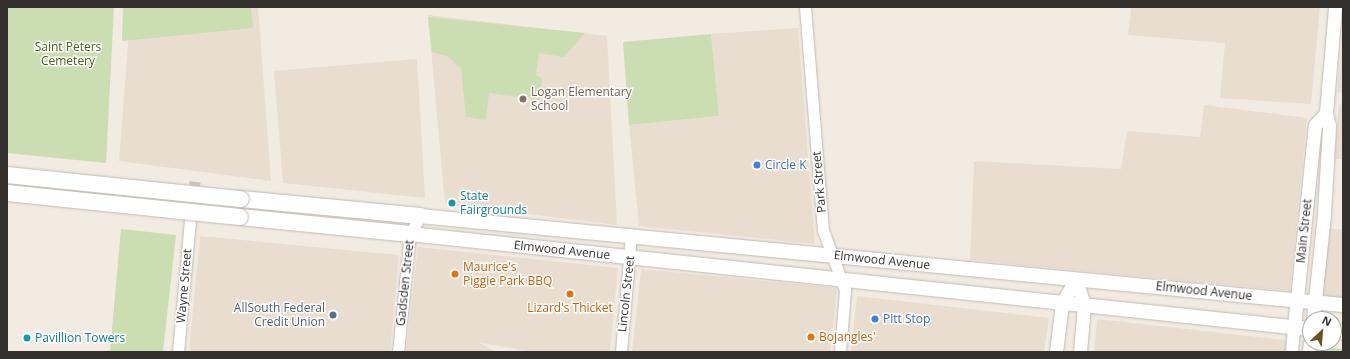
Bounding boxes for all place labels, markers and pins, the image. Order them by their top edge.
place label: Logan Elementary School [531,85,632,113]
marker: Logan Elementary School [518,94,528,104]
place label: Circle K [765,158,806,172]
marker: Circle K [752,160,762,170]
place label: State Fairgrounds [460,189,527,217]
marker: State Fairgrounds [447,198,457,208]
place label: Maurice's Piggie Park BBQ [463,260,552,288]
marker: Maurice's Piggie Park BBQ [450,269,460,279]
marker: Lizard's Thicket [565,289,575,299]
place label: AllSouth Federal Credit Union [234,301,325,329]
place label: Lizard's Thicket [527,301,613,315]
marker: AllSouth Federal Credit Union [328,310,338,320]
place label: Pitt Stop [883,312,930,326]
marker: Pitt Stop [870,314,880,324]
place label: Bojangles' [819,330,876,344]
place label: Pavillion Towers [35,331,125,345]
marker: Bojangles' [806,332,816,342]
marker: Pavillion Towers [22,333,32,343]

